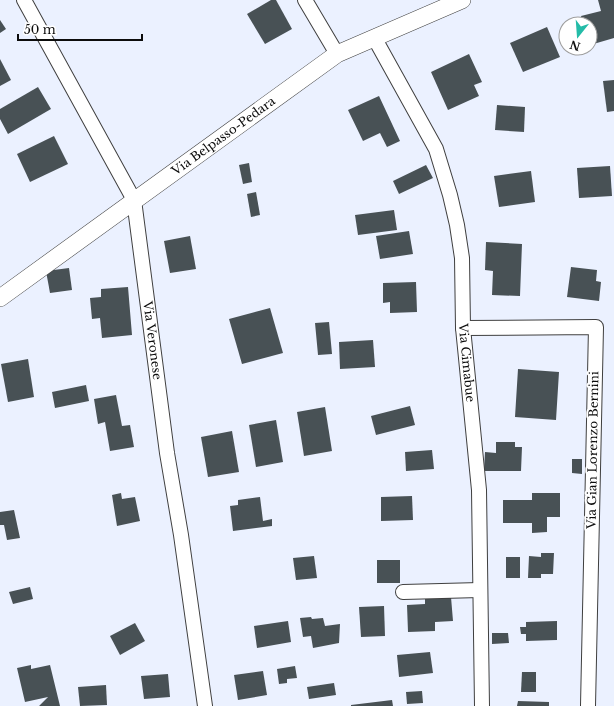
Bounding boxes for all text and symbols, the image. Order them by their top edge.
scale bar [18,16,142,42]
north arrow [558,16,598,56]
text: 50 m [24,22,56,37]
text: N [567,37,582,54]
street label: Via Belpasso-Pedara [168,93,278,179]
street label: Via Veronese [140,299,165,381]
street label: Via Cimabue [456,322,478,403]
street label: Via Gian Lorenzo Bernini [584,371,601,530]

